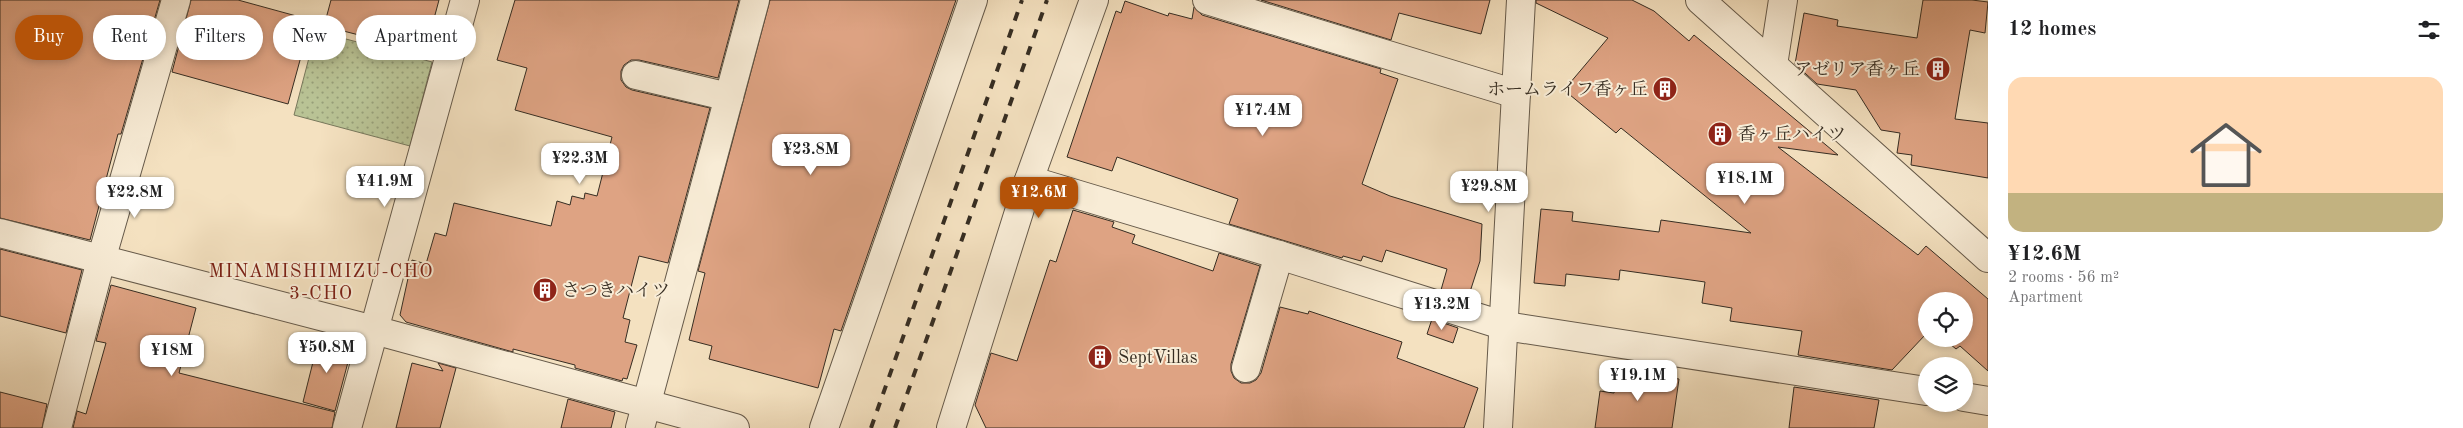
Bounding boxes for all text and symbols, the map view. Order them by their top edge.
chip: Buy [15,15,83,60]
chip: Rent [93,15,166,60]
chip: Filters [176,15,263,60]
chip: New [273,15,346,60]
chip: Apartment [356,15,476,60]
icon: filters [2415,16,2443,44]
text: 12 homes [2008,19,2096,40]
building icon: アゼリア香ヶ丘 [1925,56,1951,82]
place label: アゼリア香ヶ丘 [1794,60,1920,79]
building icon: ホームライフ香ヶ丘 [1652,76,1678,102]
place label: ホームライフ香ヶ丘 [1487,80,1648,99]
pin: ¥17.4M [1222,94,1304,137]
text: ¥17.4M [1235,103,1291,119]
icon: home [2181,110,2271,200]
building icon: 香ヶ丘ハイツ [1707,121,1733,147]
place label: 香ヶ丘ハイツ [1738,125,1846,144]
pin: ¥23.8M [770,134,852,176]
pin: ¥22.3M [539,142,621,185]
text: ¥23.8M [783,142,839,158]
text: ¥22.3M [552,151,608,167]
pin: ¥18.1M [1704,162,1786,205]
pin: ¥41.9M [344,166,426,208]
pin: ¥29.8M [1448,170,1530,213]
text: ¥18.1M [1717,171,1773,187]
text: ¥41.9M [357,174,413,190]
pin: ¥22.8M [94,176,176,219]
pin: ¥12.6M [998,176,1080,219]
text: ¥29.8M [1461,179,1517,195]
text: ¥22.8M [107,185,163,201]
text: ¥12.6M [1011,185,1067,201]
text: ¥12.6M [2008,244,2081,265]
district label: MINAMISHIMIZU-CHO 3-CHO [208,263,434,304]
text: 2 rooms · 56 m² [2008,270,2119,286]
building icon: さつきハイツ [532,277,558,303]
place label: さつきハイツ [562,281,670,300]
pin: ¥13.2M [1401,288,1483,331]
text: Apartment [2008,290,2083,306]
map controls [1918,292,1973,412]
button: locate [1918,292,1973,347]
text: ¥13.2M [1414,297,1470,313]
pin: ¥50.8M [286,332,368,374]
pin: ¥18M [142,334,202,377]
text: ¥50.8M [299,340,355,356]
text: ¥18M [151,343,193,359]
building icon: SeptVillas [1087,344,1113,370]
place label: SeptVillas [1118,349,1198,367]
button: layers [1918,357,1973,412]
pin: ¥19.1M [1597,360,1679,402]
text: ¥19.1M [1610,368,1666,384]

